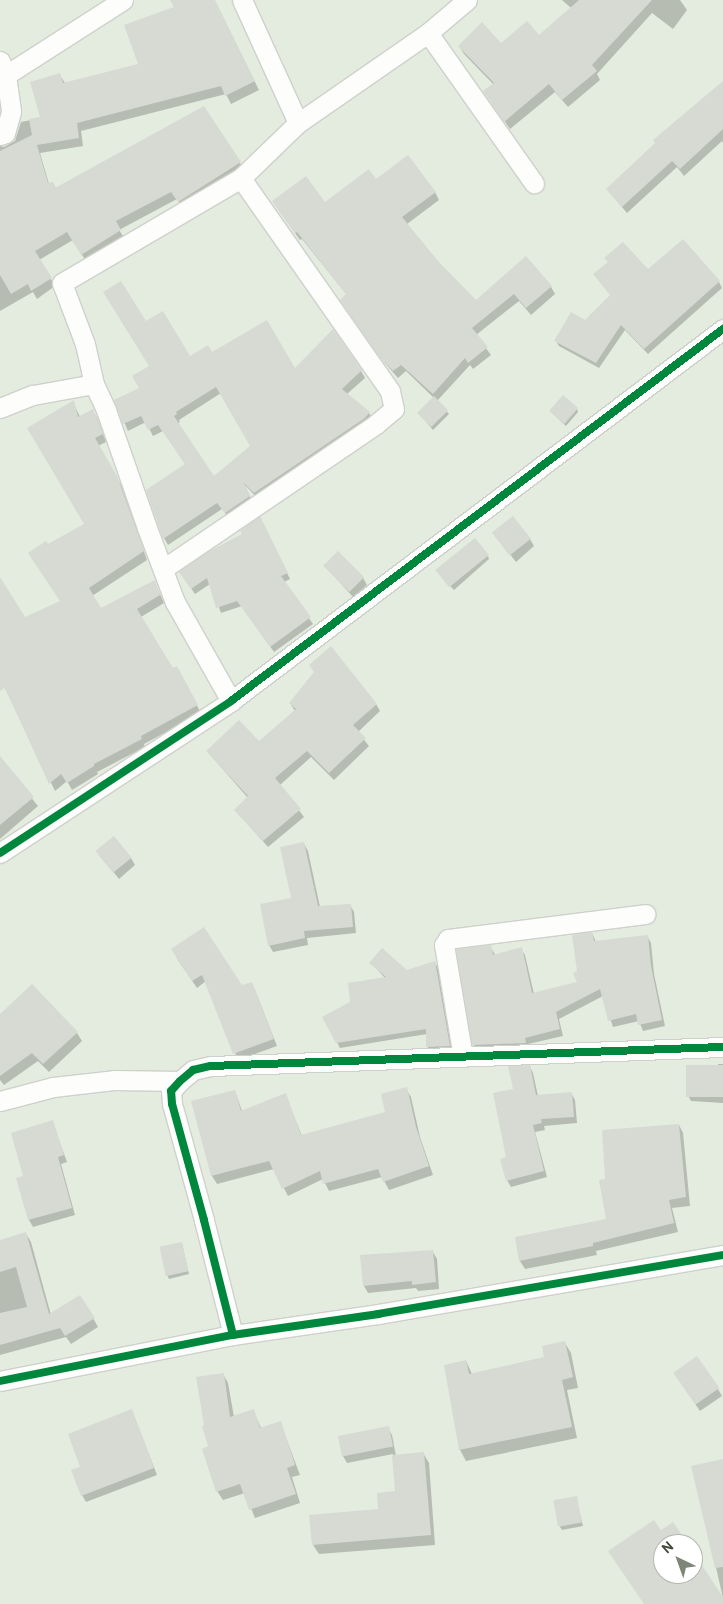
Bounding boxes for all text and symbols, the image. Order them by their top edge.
north arrow [653,1534,703,1584]
text: N [659,1539,678,1558]

